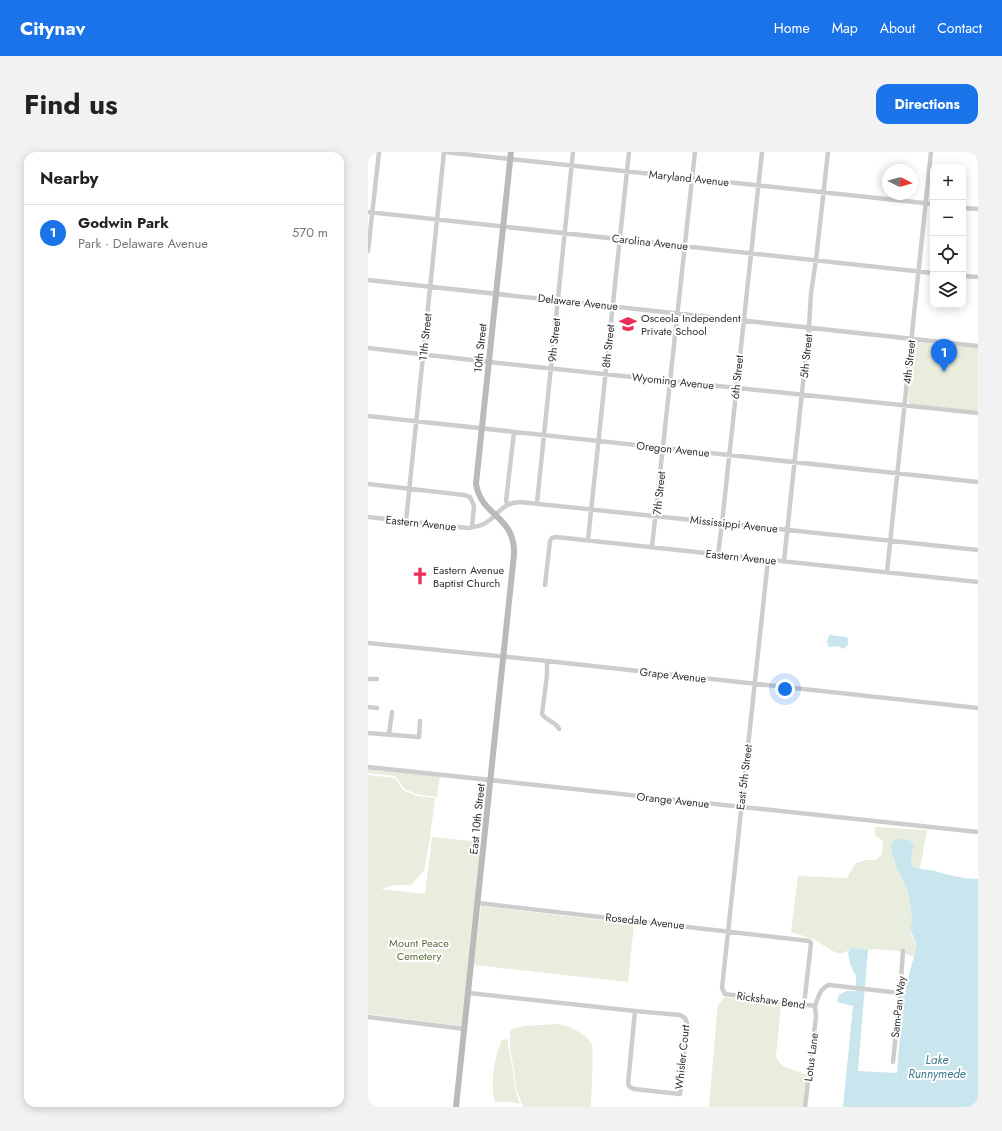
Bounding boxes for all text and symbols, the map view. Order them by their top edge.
text: Citynav [20,15,86,42]
text: Home [774,18,810,38]
text: Map [832,18,858,38]
text: About [880,18,915,38]
text: Contact [937,18,982,38]
text: Find us [24,84,118,125]
button: Directions [876,84,978,124]
north arrow [882,164,918,200]
map controls [930,164,966,308]
button: + [930,164,966,200]
text: Nearby [40,166,98,190]
street label: Maryland Avenue [648,166,730,190]
button: − [930,200,966,236]
text: Godwin Park [78,212,169,234]
text: 1 [50,223,56,242]
text: 570 m [292,223,328,242]
street label: Carolina Avenue [611,230,689,254]
text: Park · Delaware Avenue [78,234,208,253]
button: locate [930,236,966,272]
button: layers [930,272,966,308]
street label: Delaware Avenue [537,290,619,314]
place label: Osceola Independent Private School [641,310,741,339]
street label: 11th Street [415,312,435,362]
school or university icon: Osceola Independent Private School [618,314,638,334]
street label: 9th Street [544,317,564,363]
street label: 10th Street [469,322,491,373]
street label: 8th Street [598,323,618,369]
street label: 5th Street [796,333,816,379]
street label: 4th Street [899,339,919,385]
pin: 1 [931,339,957,372]
street label: 6th Street [727,354,747,400]
street label: Wyoming Avenue [631,369,715,393]
street label: Oregon Avenue [636,437,711,461]
street label: 7th Street [649,470,669,516]
street label: Eastern Avenue [385,511,458,535]
street label: Mississippi Avenue [689,511,779,537]
street label: Eastern Avenue [705,545,778,569]
place label: Eastern Avenue Baptist Church [433,562,505,591]
church icon: Eastern Avenue Baptist Church [410,566,430,586]
street label: Grape Avenue [639,664,708,686]
your location [775,679,795,699]
street label: East 5th Street [732,743,756,811]
street label: East 10th Street [465,782,489,855]
street label: Orange Avenue [636,788,710,812]
street label: Rosedale Avenue [605,909,686,933]
park label: Mount Peace Cemetery [389,935,449,964]
street label: Sam-Pan Way [887,975,909,1039]
street label: Rickshaw Bend [736,987,806,1013]
street label: Whisler Court [671,1024,693,1090]
street label: Lotus Lane [800,1031,822,1082]
water label: Lake Runnymede [908,1051,966,1083]

